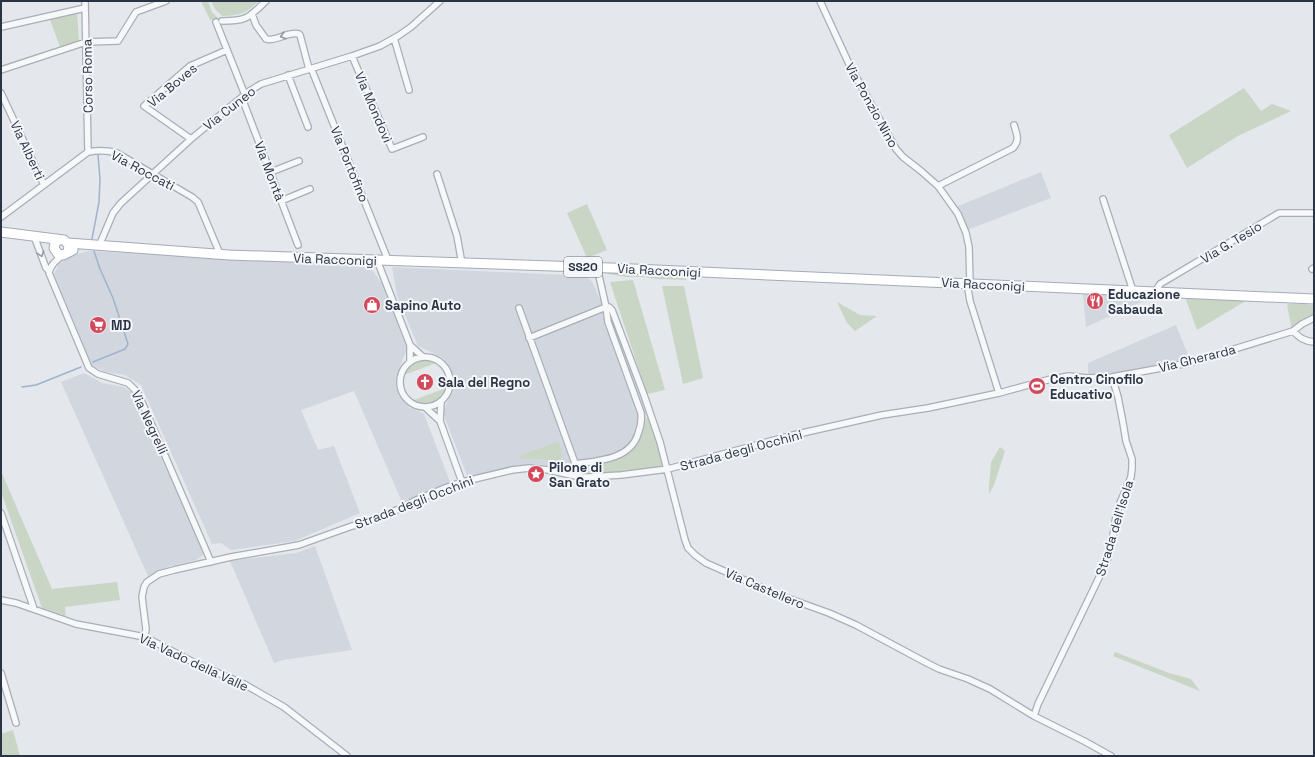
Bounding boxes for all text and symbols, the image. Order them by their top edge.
one-way arrow [280,31,287,40]
street label: Corso Roma [78,38,97,113]
street label: Via Boves [144,60,201,111]
street label: Via Ponzio Nino [841,60,902,151]
street label: Via Mondovì [351,69,396,145]
street label: Via Cuneo [200,83,259,134]
street label: Via Alberti [6,118,49,183]
street label: Via Portofino [327,124,373,205]
street label: Via Montà [250,139,289,204]
street label: Via Roccati [108,146,178,194]
street label: Via G. Tesio [1197,217,1265,267]
street label: Via Racconigi [293,250,377,269]
one-way arrow [36,251,44,258]
road number: SS20 [564,257,602,277]
street label: Via Racconigi [617,260,701,281]
street label: Via Racconigi [941,274,1025,295]
place label: Educazione Sabauda [1108,286,1180,318]
restaurant icon: Educazione Sabauda [1085,291,1105,311]
shop icon: Sapino Auto [362,295,382,315]
place label: Sapino Auto [385,297,461,314]
supermarket icon: MD [88,315,108,335]
place label: MD [111,317,131,334]
street label: Via Gherarda [1157,341,1238,376]
place label: Centro Cinofilo Educativo [1050,371,1144,403]
church icon: Sala del Regno [415,372,435,392]
place label: Sala del Regno [438,374,530,391]
sports icon: Centro Cinofilo Educativo [1027,376,1047,396]
street label: Via Negrelli [127,388,172,457]
street label: Strada degli Occhini [678,426,804,475]
place label: Pilone di San Grato [549,459,610,491]
place icon: Pilone di San Grato [526,464,546,484]
street label: Strada degli Occhini [352,472,476,533]
street label: Strada dell'Isola [1092,478,1137,578]
street label: Via Castellero [722,564,807,613]
street label: Via Vado della Valle [136,630,251,695]

